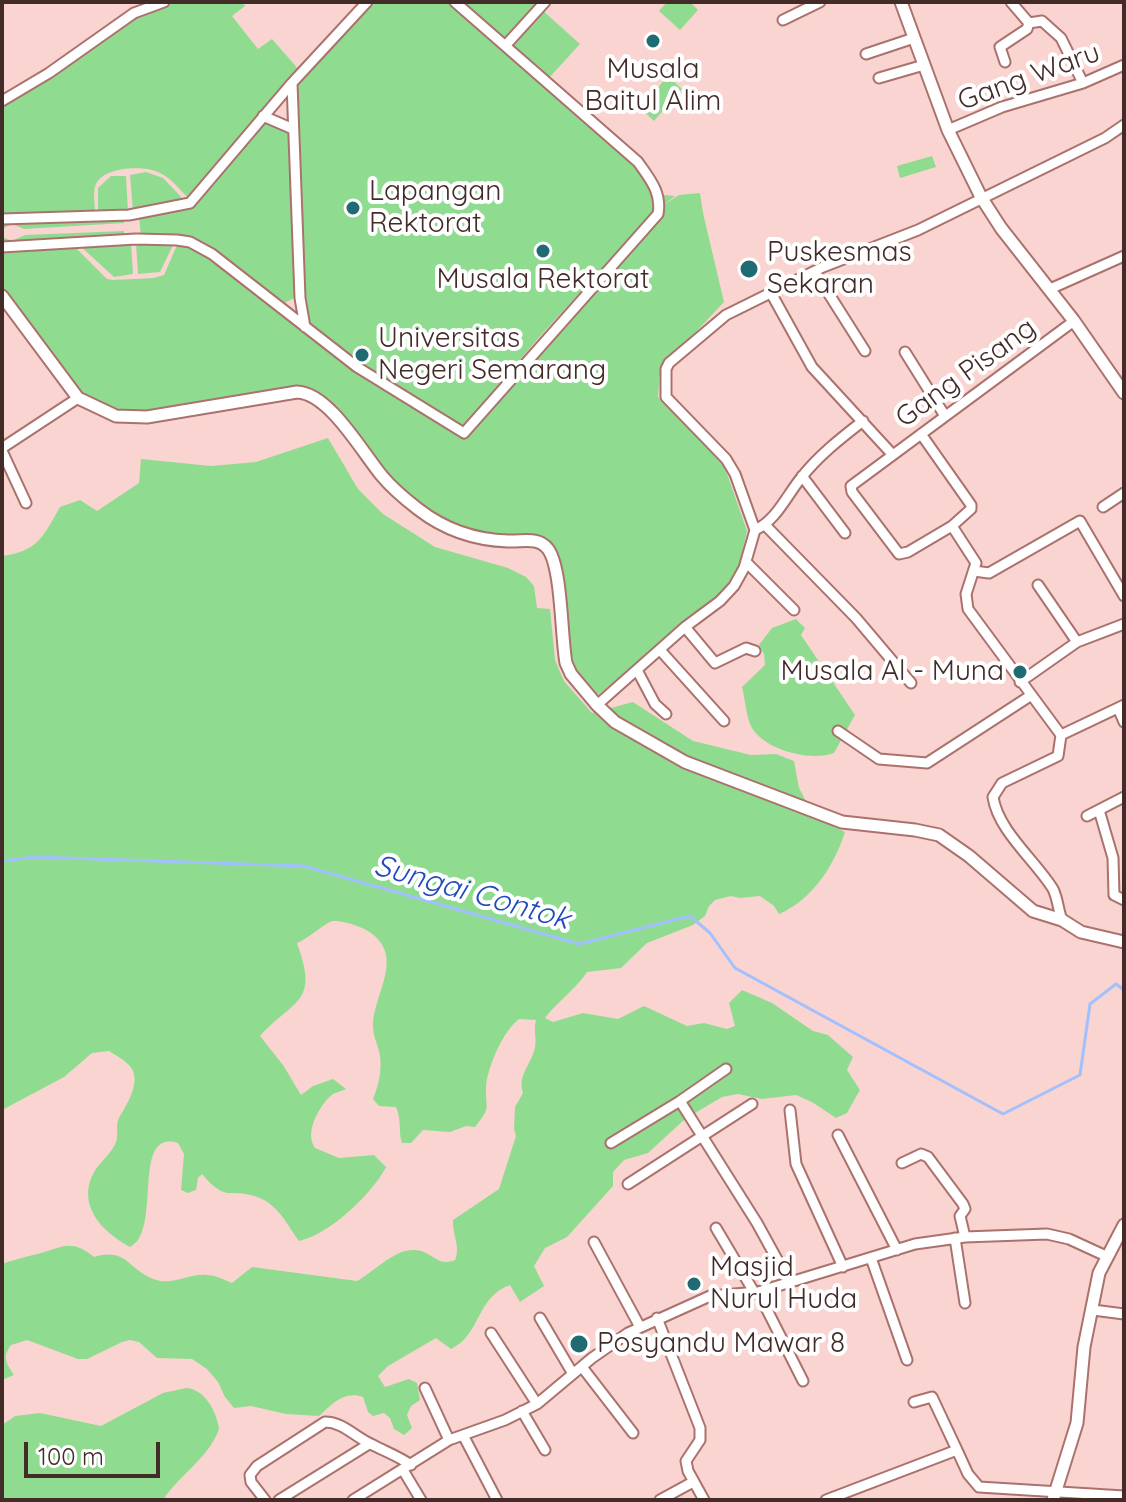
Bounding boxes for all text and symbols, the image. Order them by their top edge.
marker: Musala Baitul Alim [644,32,662,50]
street label: Gang Waru [953,36,1105,118]
place label: Musala Baitul Alim [585,53,721,119]
place label: Lapangan Rektorat [369,175,501,241]
marker: Lapangan Rektorat [344,199,362,217]
place label: Puskesmas Sekaran [767,236,912,302]
marker: Musala Rektorat [534,242,552,260]
marker: Puskesmas Sekaran [738,258,760,280]
place label: Musala Rektorat [436,263,650,297]
street label: Gang Pisang [889,311,1043,435]
place label: Universitas Negeri Semarang [378,322,606,388]
marker: Universitas Negeri Semarang [353,346,371,364]
place label: Musala Al - Muna [781,655,1004,689]
marker: Musala Al - Muna [1011,663,1029,681]
water label: Sungai Contok [370,848,574,938]
place label: Masjid Nurul Huda [710,1251,857,1317]
marker: Masjid Nurul Huda [685,1275,703,1293]
place label: Posyandu Mawar 8 [597,1327,845,1361]
marker: Posyandu Mawar 8 [568,1333,590,1355]
scale bar [28,1426,164,1476]
text: 100 m [38,1441,104,1471]

